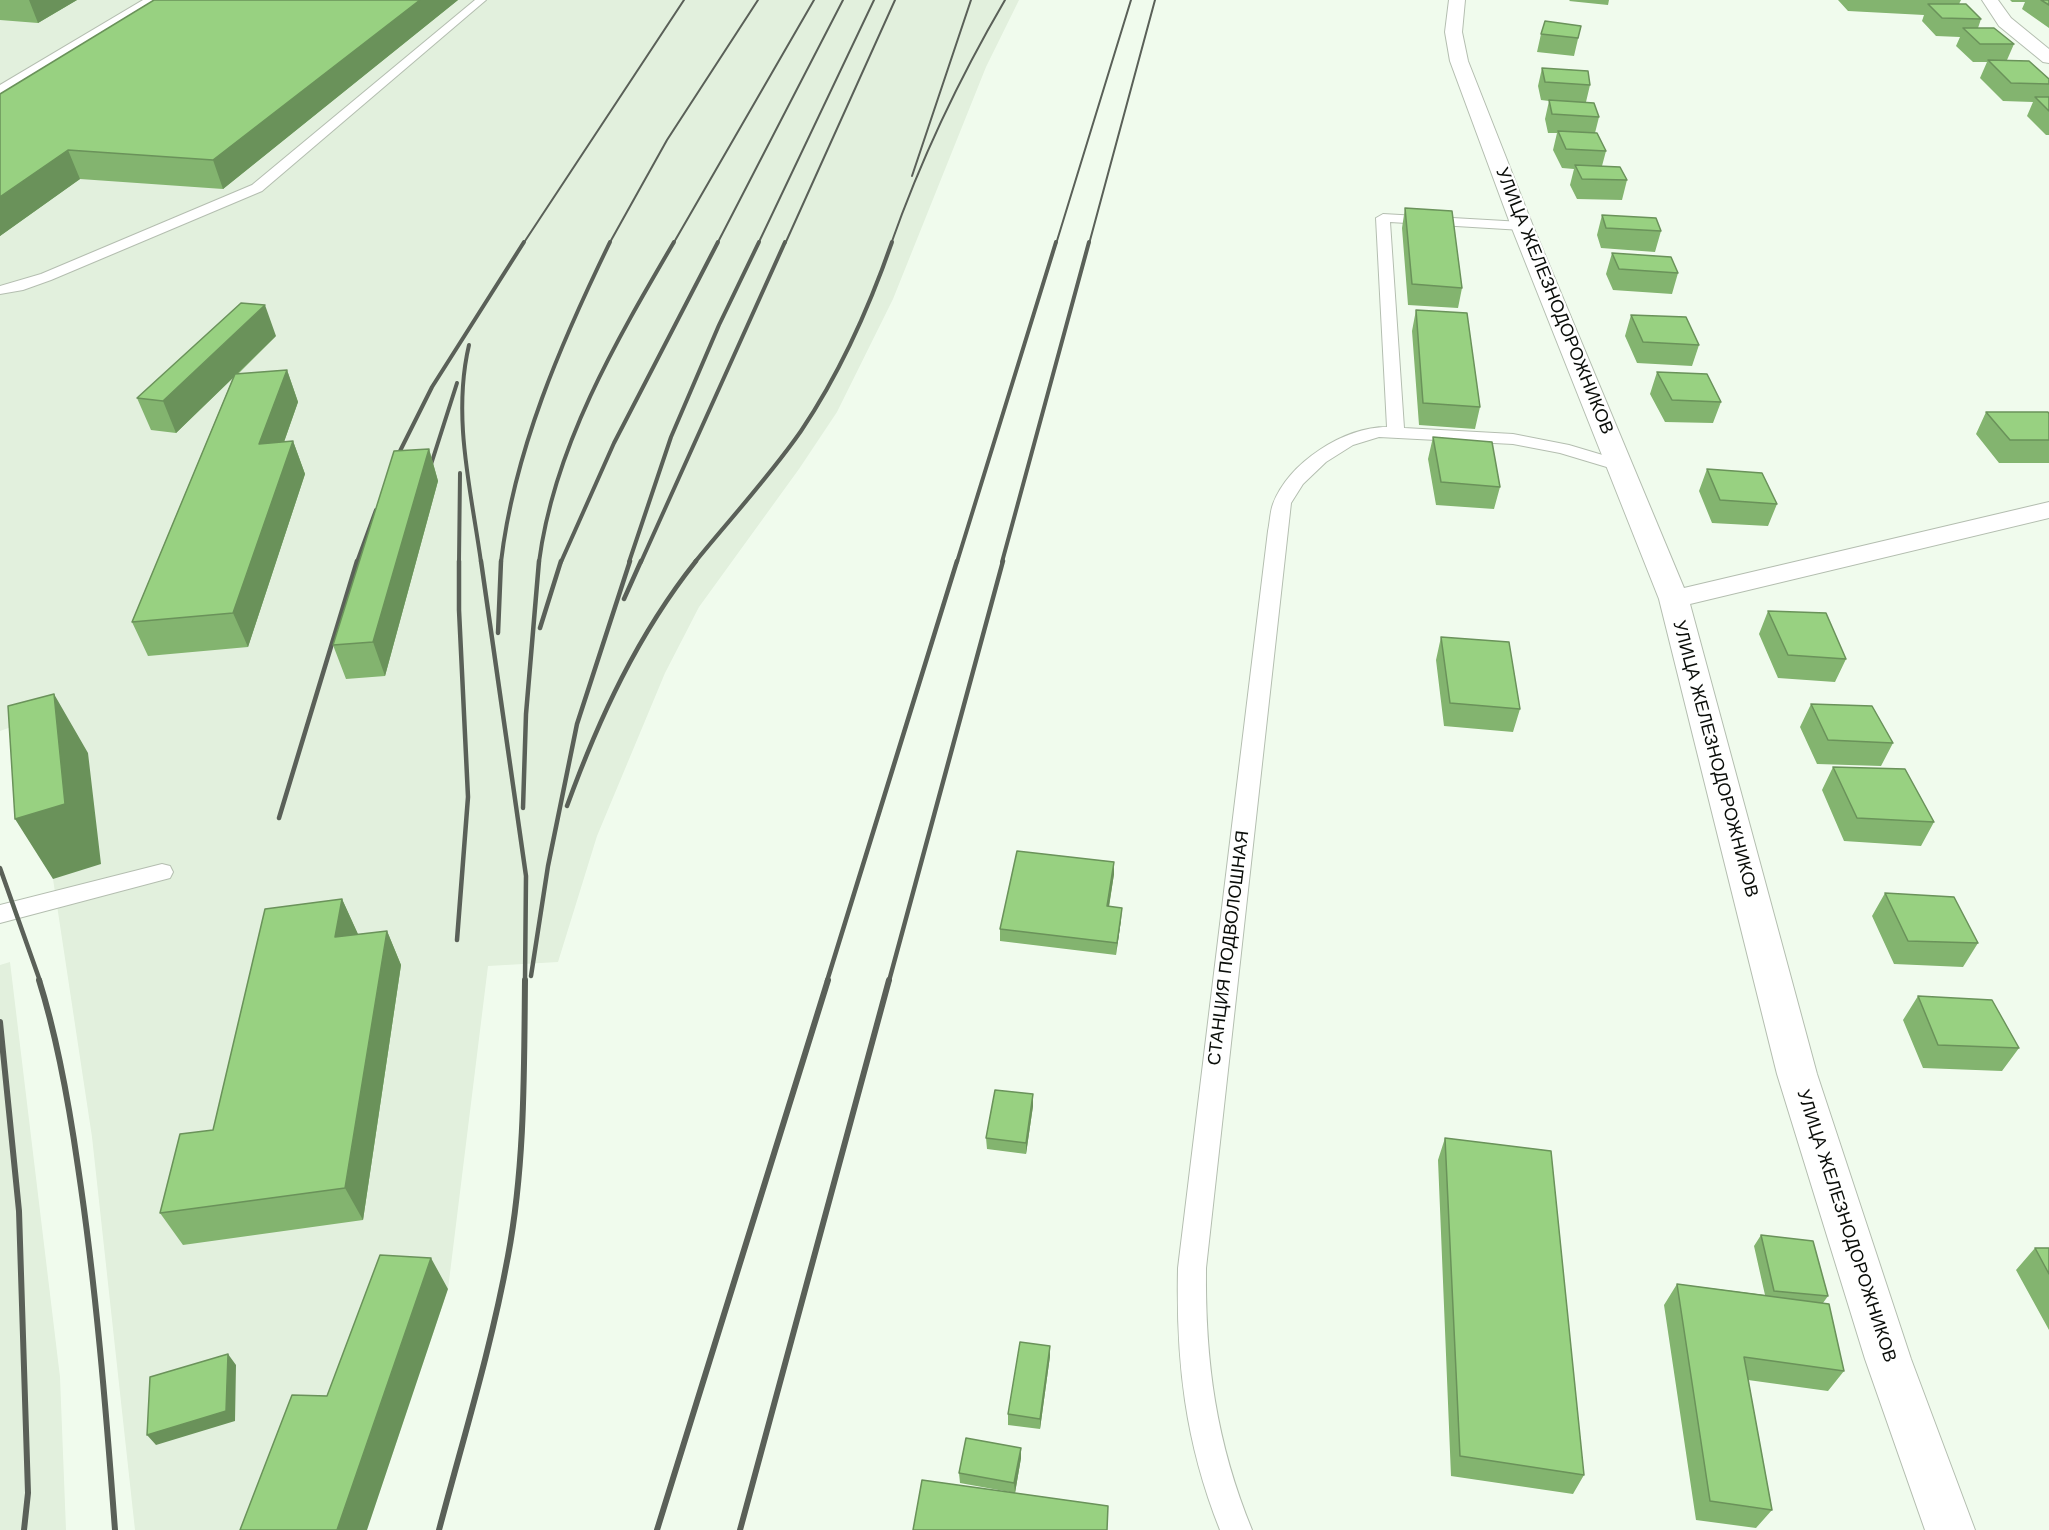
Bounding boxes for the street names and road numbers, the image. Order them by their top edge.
street label: УЛИЦА ЖЕЛЕЗНОДОРОЖНИКОВ [1490,165,1618,437]
street label: УЛИЦА ЖЕЛЕЗНОДОРОЖНИКОВ [1668,618,1762,900]
street label: СТАНЦИЯ ПОДВОЛОШНАЯ [1204,829,1254,1067]
street label: УЛИЦА ЖЕЛЕЗНОДОРОЖНИКОВ [1792,1087,1900,1365]

